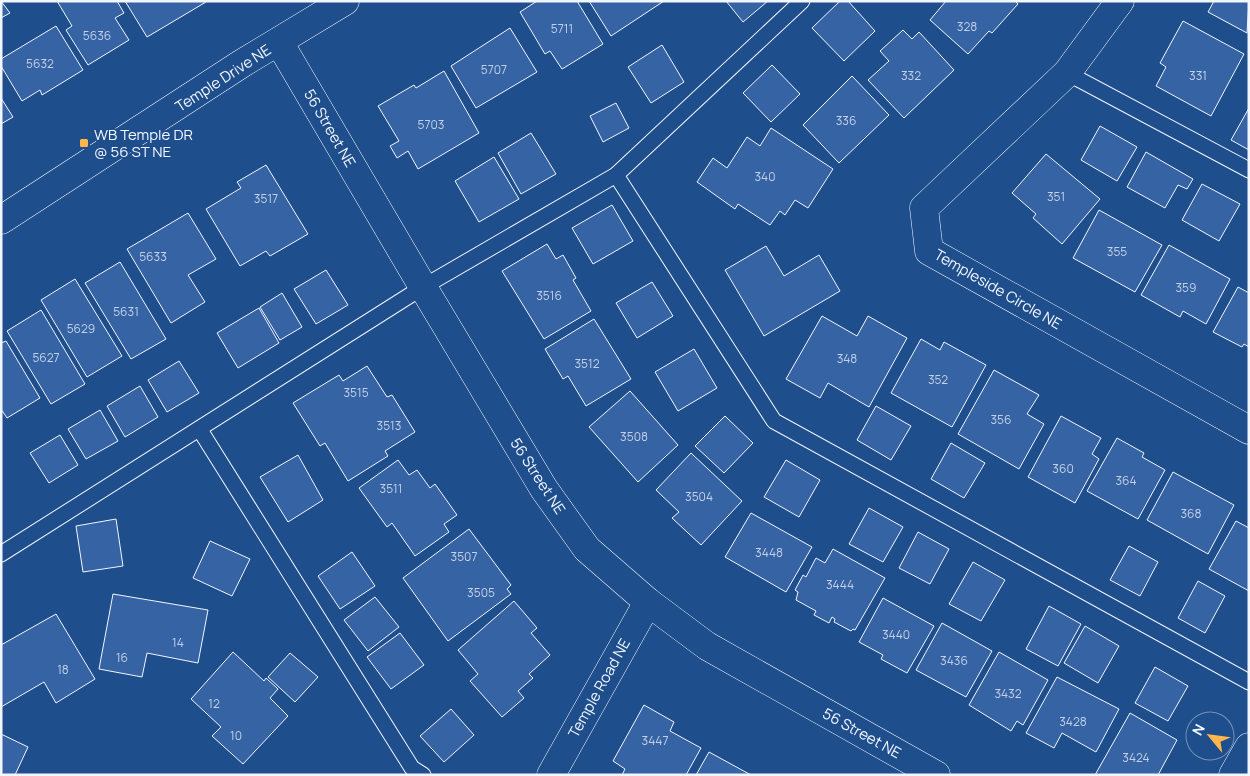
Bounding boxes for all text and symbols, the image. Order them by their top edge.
house number: 328 [957,18,977,35]
house number: 5711 [551,20,573,37]
house number: 5636 [83,27,111,44]
street label: Temple Drive NE [171,39,275,117]
house number: 5632 [26,55,54,72]
house number: 5707 [481,61,507,78]
house number: 332 [901,67,921,84]
house number: 331 [1189,67,1207,84]
street label: 56 Street NE [299,85,361,171]
house number: 336 [836,112,856,129]
house number: 5703 [418,116,444,133]
place label: WB Temple DR @ 56 ST NE [94,124,193,162]
marker: WB Temple DR @ 56 ST NE [78,137,90,149]
house number: 340 [754,168,776,185]
house number: 351 [1047,188,1065,205]
house number: 3517 [254,190,278,207]
house number: 355 [1107,243,1127,260]
street label: Templeside Circle NE [930,244,1066,334]
house number: 5633 [139,248,167,265]
house number: 359 [1175,279,1197,296]
house number: 3516 [536,287,562,304]
house number: 5631 [113,303,139,320]
house number: 5629 [67,320,95,337]
house number: 5627 [32,349,60,366]
house number: 348 [837,350,857,367]
house number: 3512 [574,355,600,372]
house number: 352 [928,371,948,388]
house number: 3515 [343,384,369,401]
house number: 356 [990,411,1012,428]
house number: 3513 [377,417,401,434]
house number: 3508 [620,428,648,445]
street label: 56 Street NE [506,434,570,518]
house number: 360 [1052,460,1074,477]
house number: 364 [1115,472,1137,489]
house number: 3511 [380,480,402,497]
house number: 3504 [685,488,713,505]
house number: 368 [1180,505,1202,522]
house number: 3448 [755,544,783,561]
house number: 3507 [451,548,477,565]
house number: 3444 [826,576,854,593]
house number: 3505 [467,584,495,601]
house number: 3440 [882,626,910,643]
house number: 14 [172,634,184,651]
street label: Temple Road NE [563,635,635,741]
house number: 16 [116,649,128,666]
house number: 3436 [940,652,968,669]
house number: 18 [57,661,69,678]
house number: 3432 [994,685,1022,702]
house number: 12 [208,695,220,712]
street label: 56 Street NE [819,703,905,763]
north arrow [1185,711,1235,761]
house number: 3428 [1059,713,1087,730]
text: N [1187,720,1209,738]
house number: 10 [230,727,242,744]
house number: 3447 [642,732,668,749]
house number: 3424 [1122,749,1150,766]

